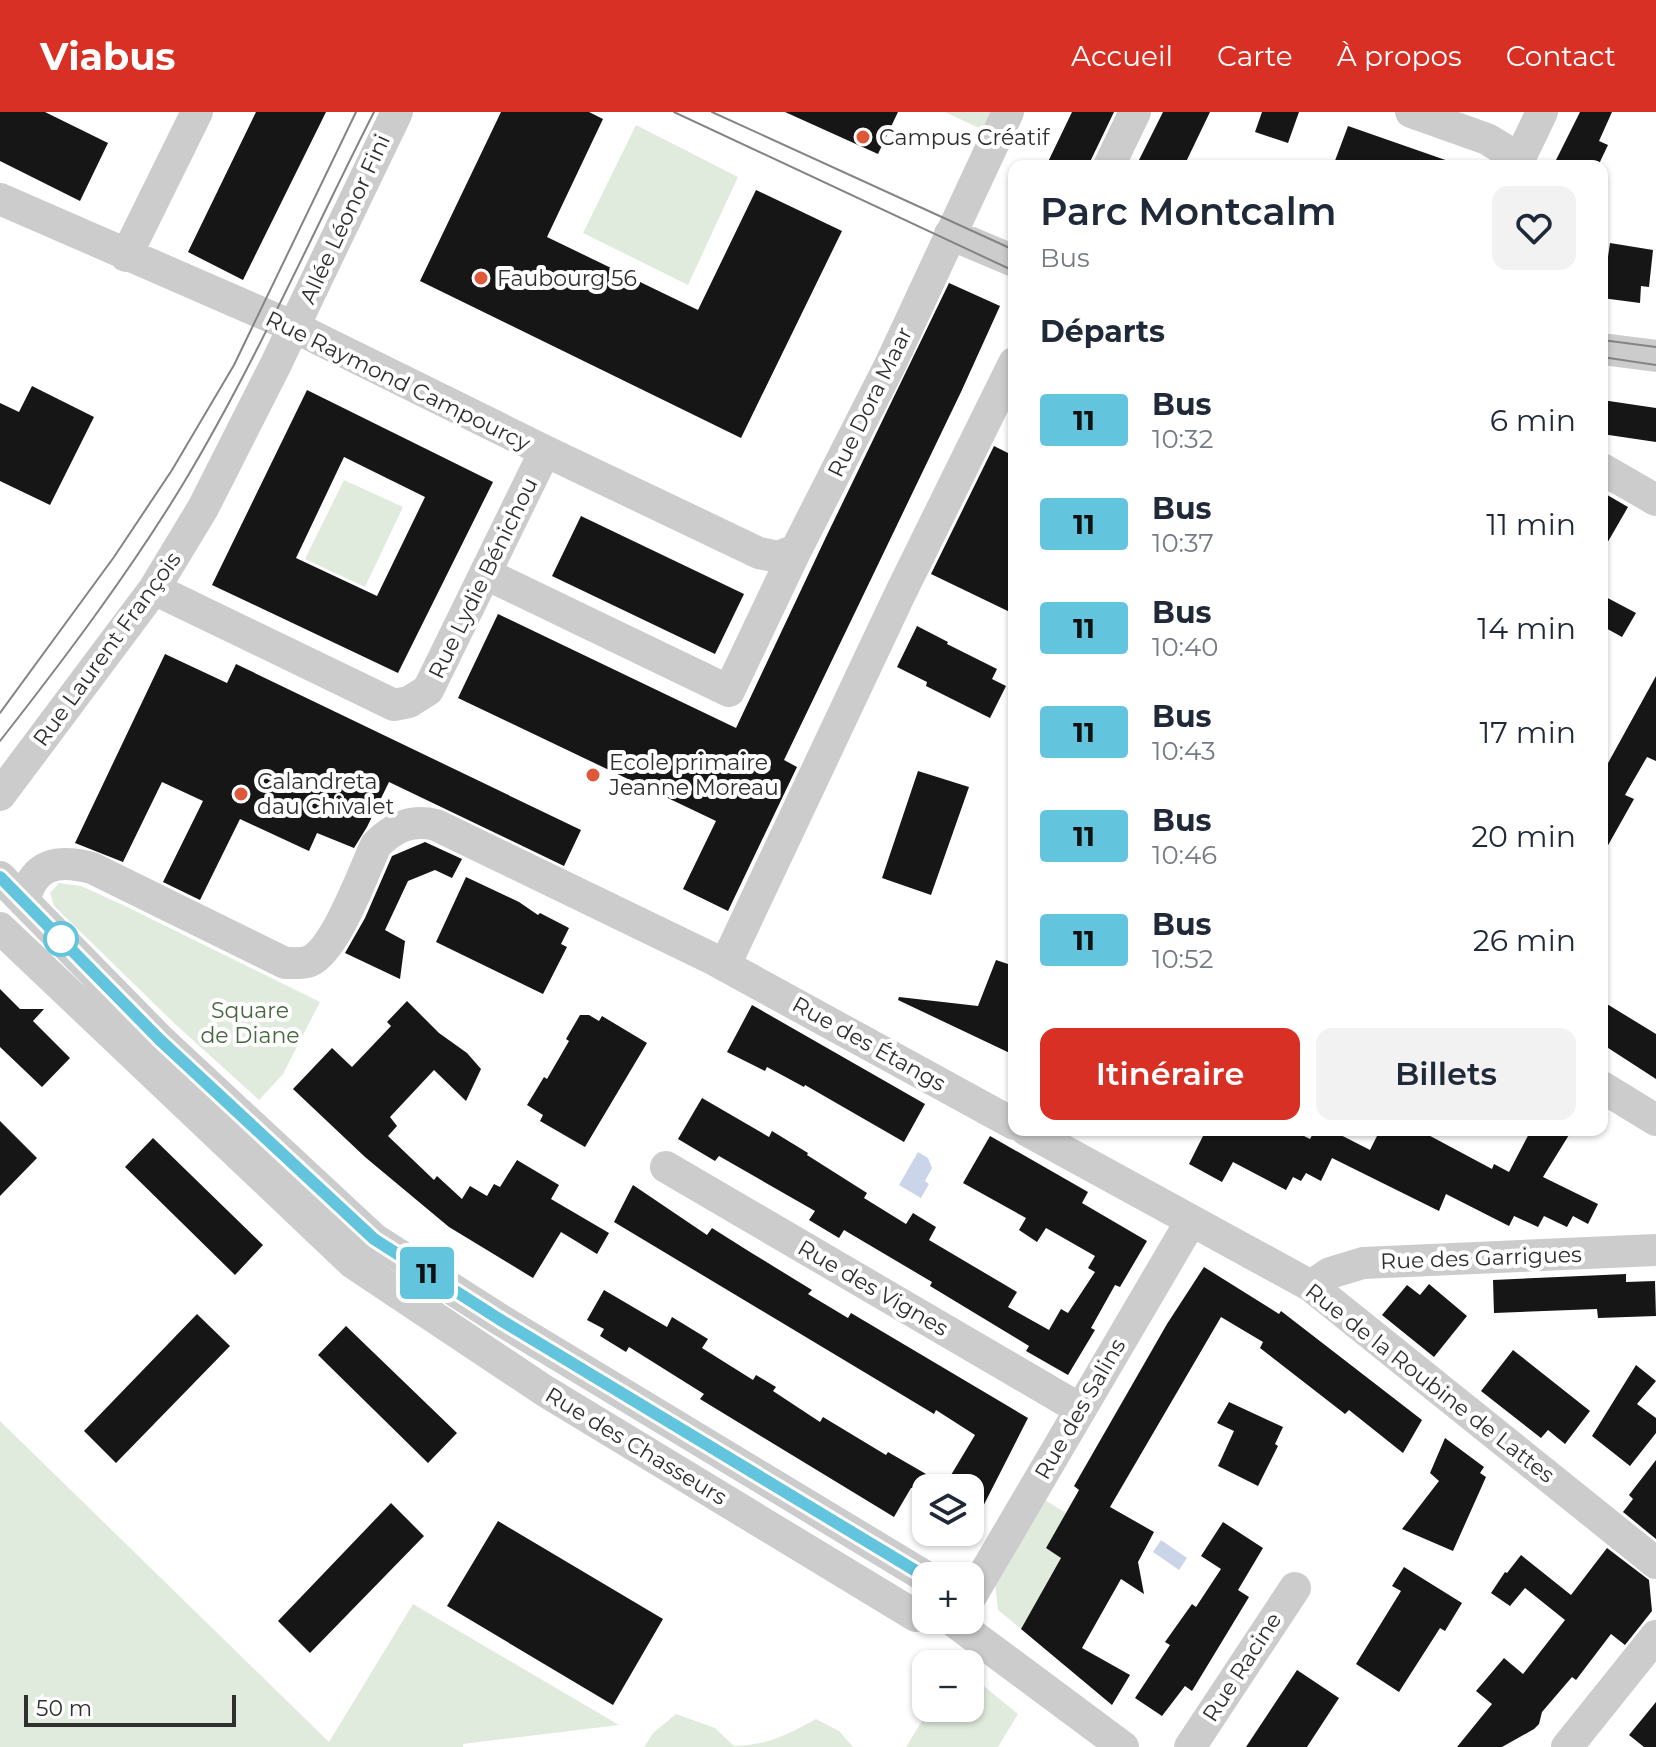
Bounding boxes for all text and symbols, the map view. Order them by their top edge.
text: Viabus [40,33,176,80]
text: Accueil [1071,39,1173,73]
text: Carte [1217,39,1293,73]
text: À propos [1337,39,1462,73]
text: Contact [1506,39,1616,73]
place label: Campus Créatif [879,124,1051,151]
marker: Campus Créatif [854,128,872,146]
street label: Allée Léonor Fini [294,130,396,308]
button: heart [1492,186,1576,270]
text: Parc Montcalm [1040,188,1337,235]
text: Bus [1040,242,1090,274]
place label: Faubourg 56 [497,265,637,292]
marker: Faubourg 56 [472,269,490,287]
street label: Rue Raymond Campourcy [261,305,535,457]
text: Départs [1040,313,1165,350]
street label: Rue Dora Maar [822,322,918,482]
text: Bus [1152,386,1212,423]
text: 6 min [1490,402,1576,439]
text: 11 [1073,403,1095,437]
text: 10:32 [1152,423,1213,455]
street label: Rue Lydie Bénichou [423,473,543,683]
text: Bus [1152,490,1212,527]
text: 11 min [1486,506,1576,543]
text: 11 [1073,507,1095,541]
text: 10:37 [1152,527,1214,559]
street label: Rue Laurent François [27,546,187,752]
text: Bus [1152,594,1212,631]
text: 14 min [1477,610,1576,647]
text: 11 [1073,611,1095,645]
text: 10:40 [1152,631,1219,663]
text: Bus [1152,698,1212,735]
text: 17 min [1479,714,1576,751]
text: 11 [1073,715,1095,749]
text: 10:43 [1152,735,1216,767]
place label: Ecole primaire Jeanne Moreau [608,749,779,801]
marker: Ecole primaire Jeanne Moreau [584,766,602,784]
place label: Calandreta dau Chivalet [257,768,395,820]
marker: Calandreta dau Chivalet [232,785,250,803]
text: Bus [1152,802,1212,839]
text: 20 min [1471,818,1576,855]
text: 11 [1073,819,1095,853]
text: 10:46 [1152,839,1217,871]
text: Bus [1152,906,1212,943]
unlabelled marker [44,922,78,956]
text: 26 min [1473,922,1576,959]
text: 11 [1073,923,1095,957]
text: 10:52 [1152,943,1213,975]
street label: Rue des Étangs [788,991,951,1097]
park label: Square de Diane [200,997,300,1049]
button: Itinéraire [1040,1028,1300,1120]
button: Billets [1316,1028,1576,1120]
street label: Rue des Vignes [793,1234,953,1342]
street label: Rue des Garrigues [1380,1241,1582,1275]
line badge: 11 [391,1247,463,1299]
text: 11 [416,1256,438,1290]
street label: Rue de la Roubine de Lattes [1300,1277,1560,1489]
street label: Rue des Salins [1029,1333,1131,1484]
street label: Rue des Chasseurs [540,1381,732,1511]
map controls [912,1474,984,1722]
button: layers [912,1474,984,1546]
button: + [912,1562,984,1634]
street label: Rue Racine [1197,1607,1287,1727]
button: − [912,1650,984,1722]
scale bar [24,1691,236,1727]
text: 50 m [36,1695,92,1722]

